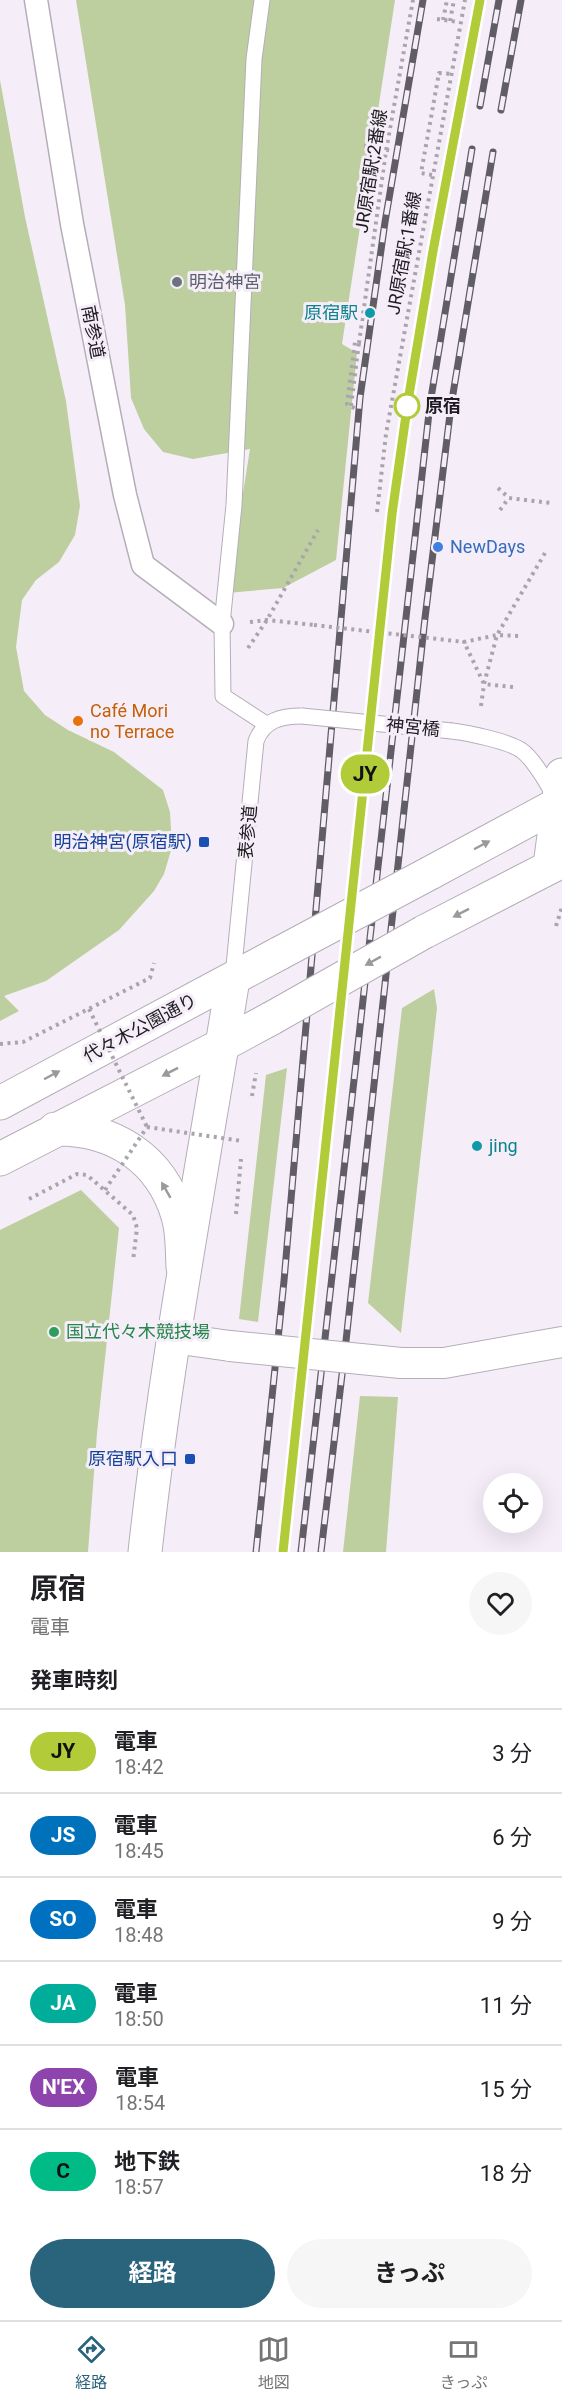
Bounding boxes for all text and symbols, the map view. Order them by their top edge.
street label: JR原宿駅;2番線 [350,108,391,234]
street label: JR原宿駅;1番線 [382,190,425,316]
place label: 明治神宮 [189,271,261,292]
marker: 明治神宮 [170,275,184,289]
place label: 原宿駅 [304,302,358,323]
street label: 南参道 [78,303,109,360]
marker: 原宿駅 [363,306,377,320]
marker: 原宿 [394,393,420,419]
place label: 原宿 [425,395,461,416]
place label: NewDays [450,536,525,557]
marker: NewDays [431,540,445,554]
place label: Café Mori no Terrace [90,700,174,742]
street label: 神宮橋 [385,713,441,740]
marker: Café Mori no Terrace [71,714,85,728]
line badge: JY [338,754,392,794]
text: JY [353,762,377,786]
street label: 表参道 [235,804,260,860]
place label: 明治神宮(原宿駅) [54,831,192,853]
marker: 明治神宮(原宿駅) [197,835,211,849]
one-way arrow [474,840,491,850]
one-way arrow [453,908,470,918]
one-way arrow [364,956,381,966]
street label: 代々木公園通り [79,989,200,1066]
one-way arrow [161,1066,179,1076]
one-way arrow [43,1070,60,1080]
place label: jing [488,1135,518,1156]
marker: jing [470,1139,484,1153]
one-way arrow [161,1181,171,1198]
place label: 国立代々木競技場 [66,1321,210,1342]
marker: 国立代々木競技場 [47,1325,61,1339]
place label: 原宿駅入口 [88,1448,178,1469]
marker: 原宿駅入口 [183,1452,197,1466]
map controls [483,1473,543,1533]
button: locate [483,1473,543,1533]
text: 原宿 [30,1572,86,1605]
button: heart [469,1572,532,1635]
text: 電車 [30,1615,70,1639]
text: 発車時刻 [30,1668,118,1693]
text: 電車 [114,1729,158,1754]
text: JY [51,1739,75,1763]
text: 3 分 [492,1741,532,1766]
text: 18:42 [114,1755,164,1779]
text: 電車 [114,1813,158,1838]
text: JS [51,1823,75,1847]
text: 6 分 [492,1825,532,1850]
text: 18:45 [114,1839,164,1863]
text: 電車 [114,1897,158,1922]
text: SO [49,1907,77,1931]
text: 9 分 [492,1909,532,1934]
text: 18:48 [114,1923,164,1947]
text: 電車 [114,1981,158,2006]
text: JA [50,1991,76,2015]
text: 11 分 [480,1993,532,2018]
text: 18:50 [114,2007,164,2031]
text: 電車 [115,2065,159,2090]
text: N'EX [42,2075,85,2099]
text: 15 分 [480,2077,532,2102]
text: 18:54 [115,2091,165,2115]
text: 地下鉄 [114,2149,180,2174]
text: C [56,2159,70,2183]
text: 18 分 [480,2161,532,2186]
text: 18:57 [114,2175,164,2199]
button: 経路 [30,2239,275,2308]
button: きっぷ [287,2239,532,2308]
tab: 経路 [75,2333,108,2393]
tab: 地図 [257,2333,290,2393]
tab: きっぷ [440,2333,487,2393]

